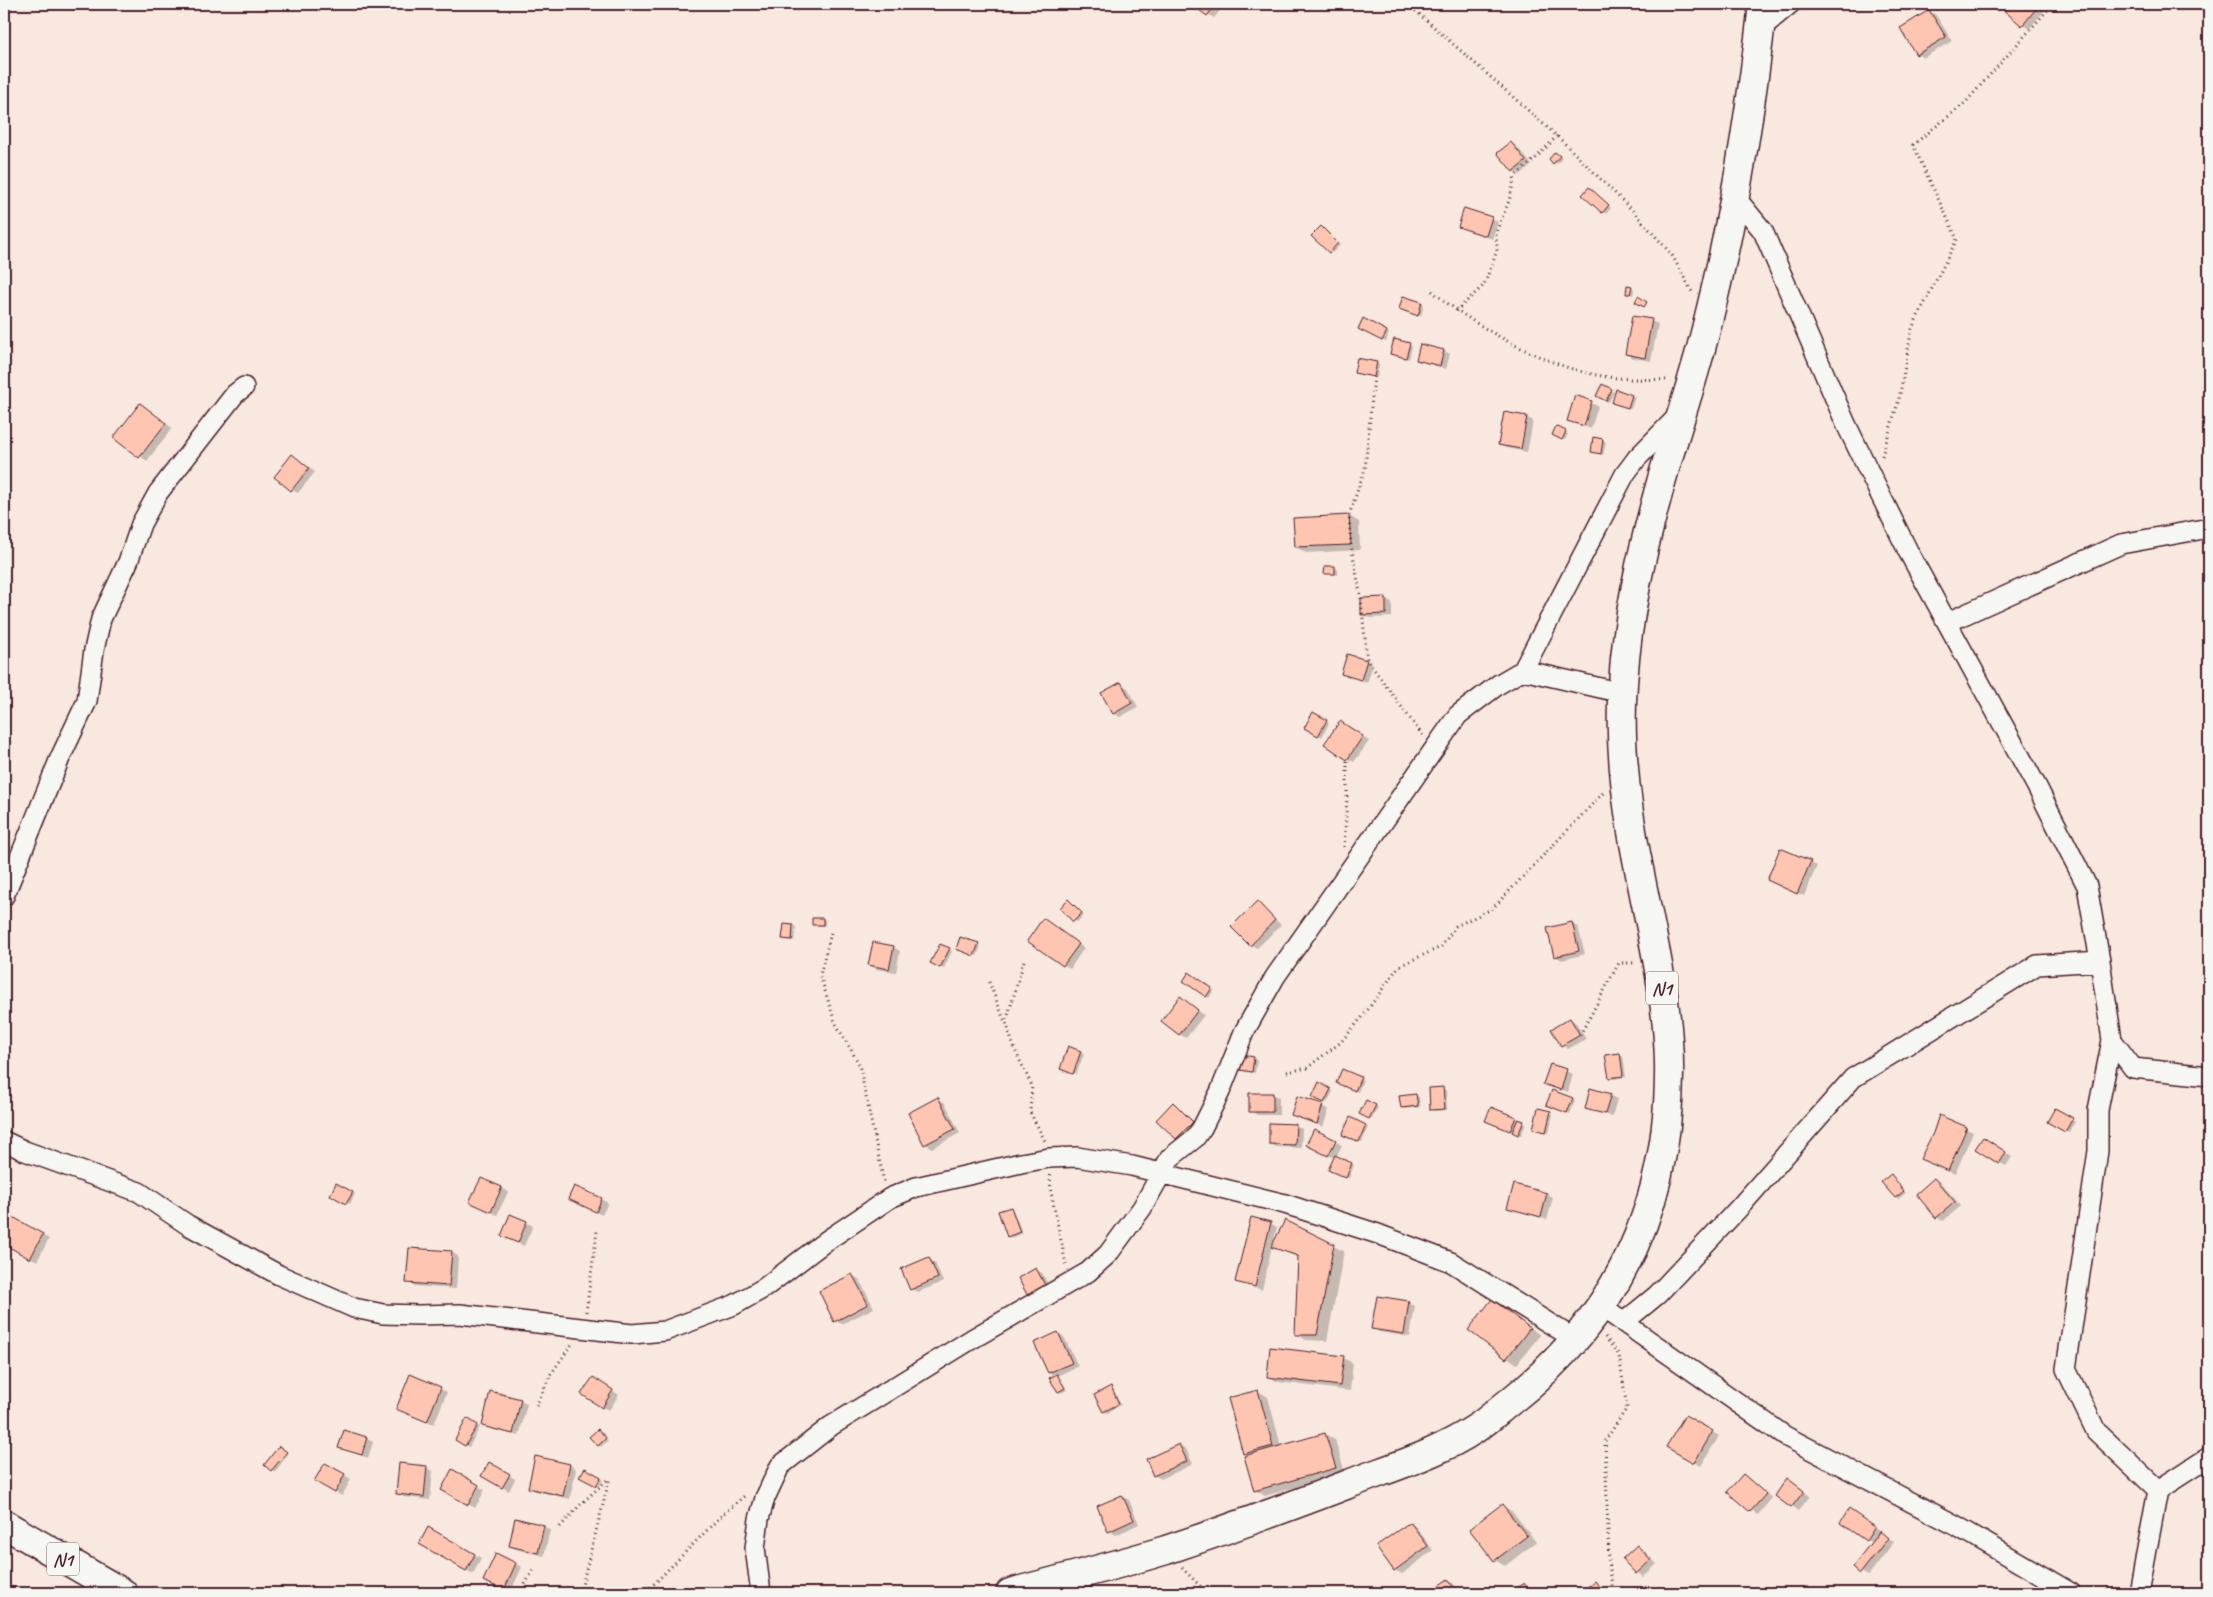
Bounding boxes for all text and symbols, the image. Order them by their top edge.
road number: N1 [1646,971,1678,1004]
road number: N1 [47,1542,79,1576]

